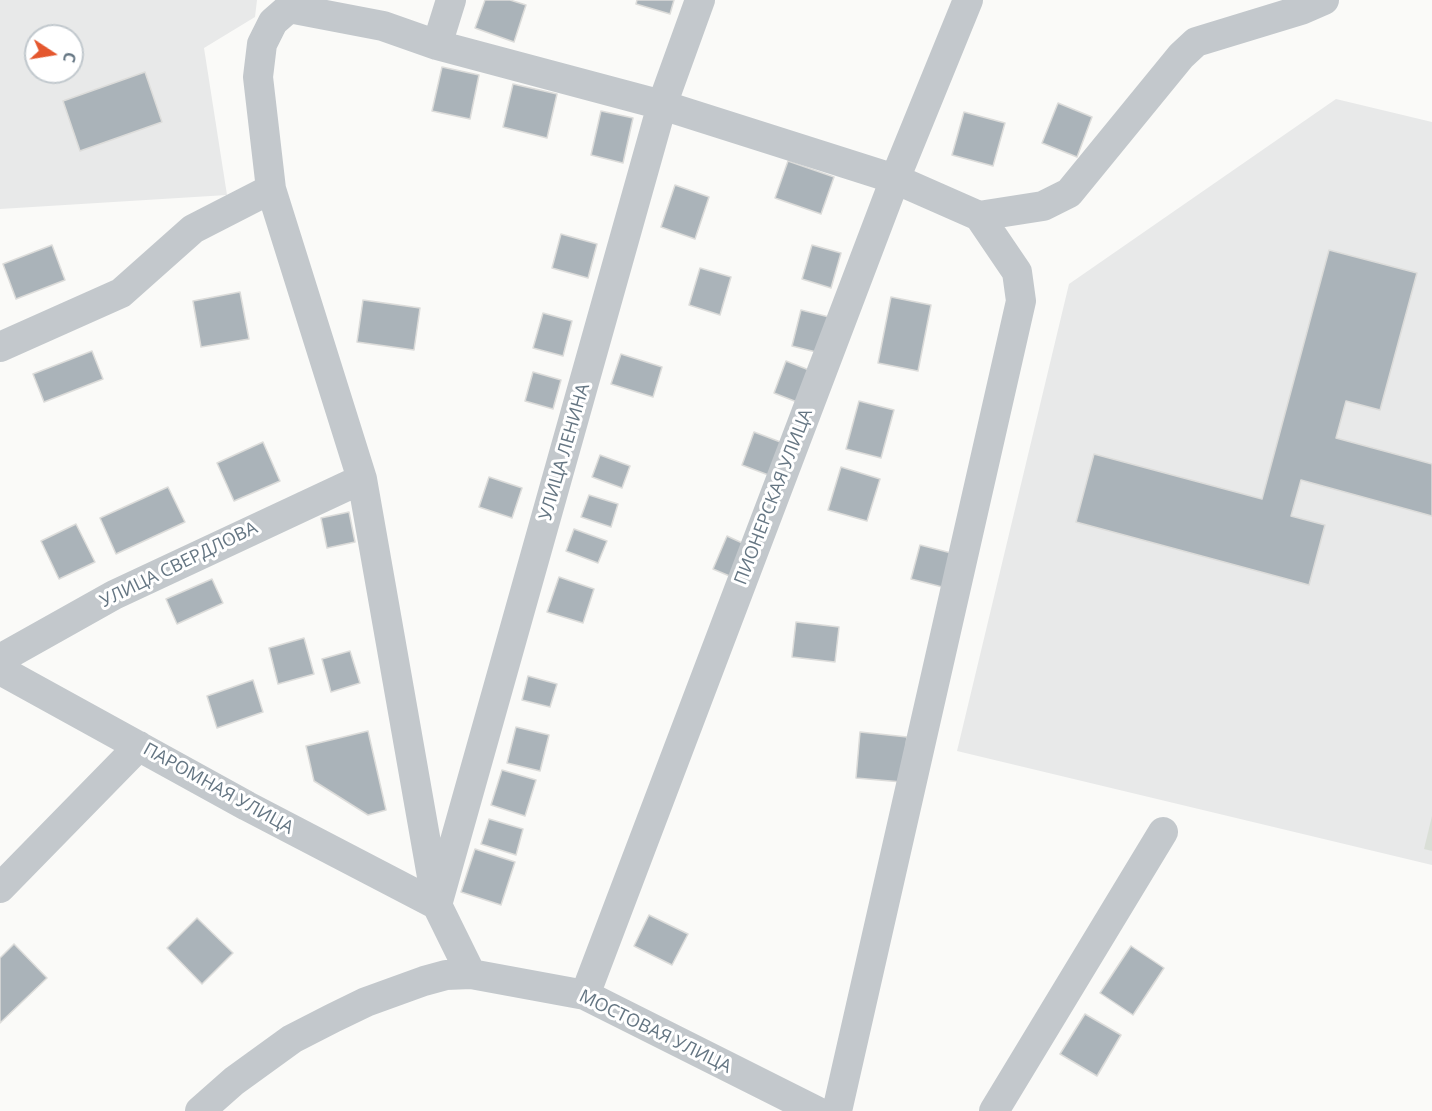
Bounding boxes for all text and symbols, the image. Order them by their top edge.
north arrow [24,24,84,84]
text: С [58,50,81,65]
street label: УЛИЦА ЛЕНИНА [535,381,595,523]
street label: ПИОНЕРСКАЯ УЛИЦА [730,406,818,588]
street label: УЛИЦА СВЕРДЛОВА [97,517,261,613]
street label: ПАРОМНАЯ УЛИЦА [139,739,297,839]
street label: МОСТОВАЯ УЛИЦА [575,986,735,1078]

